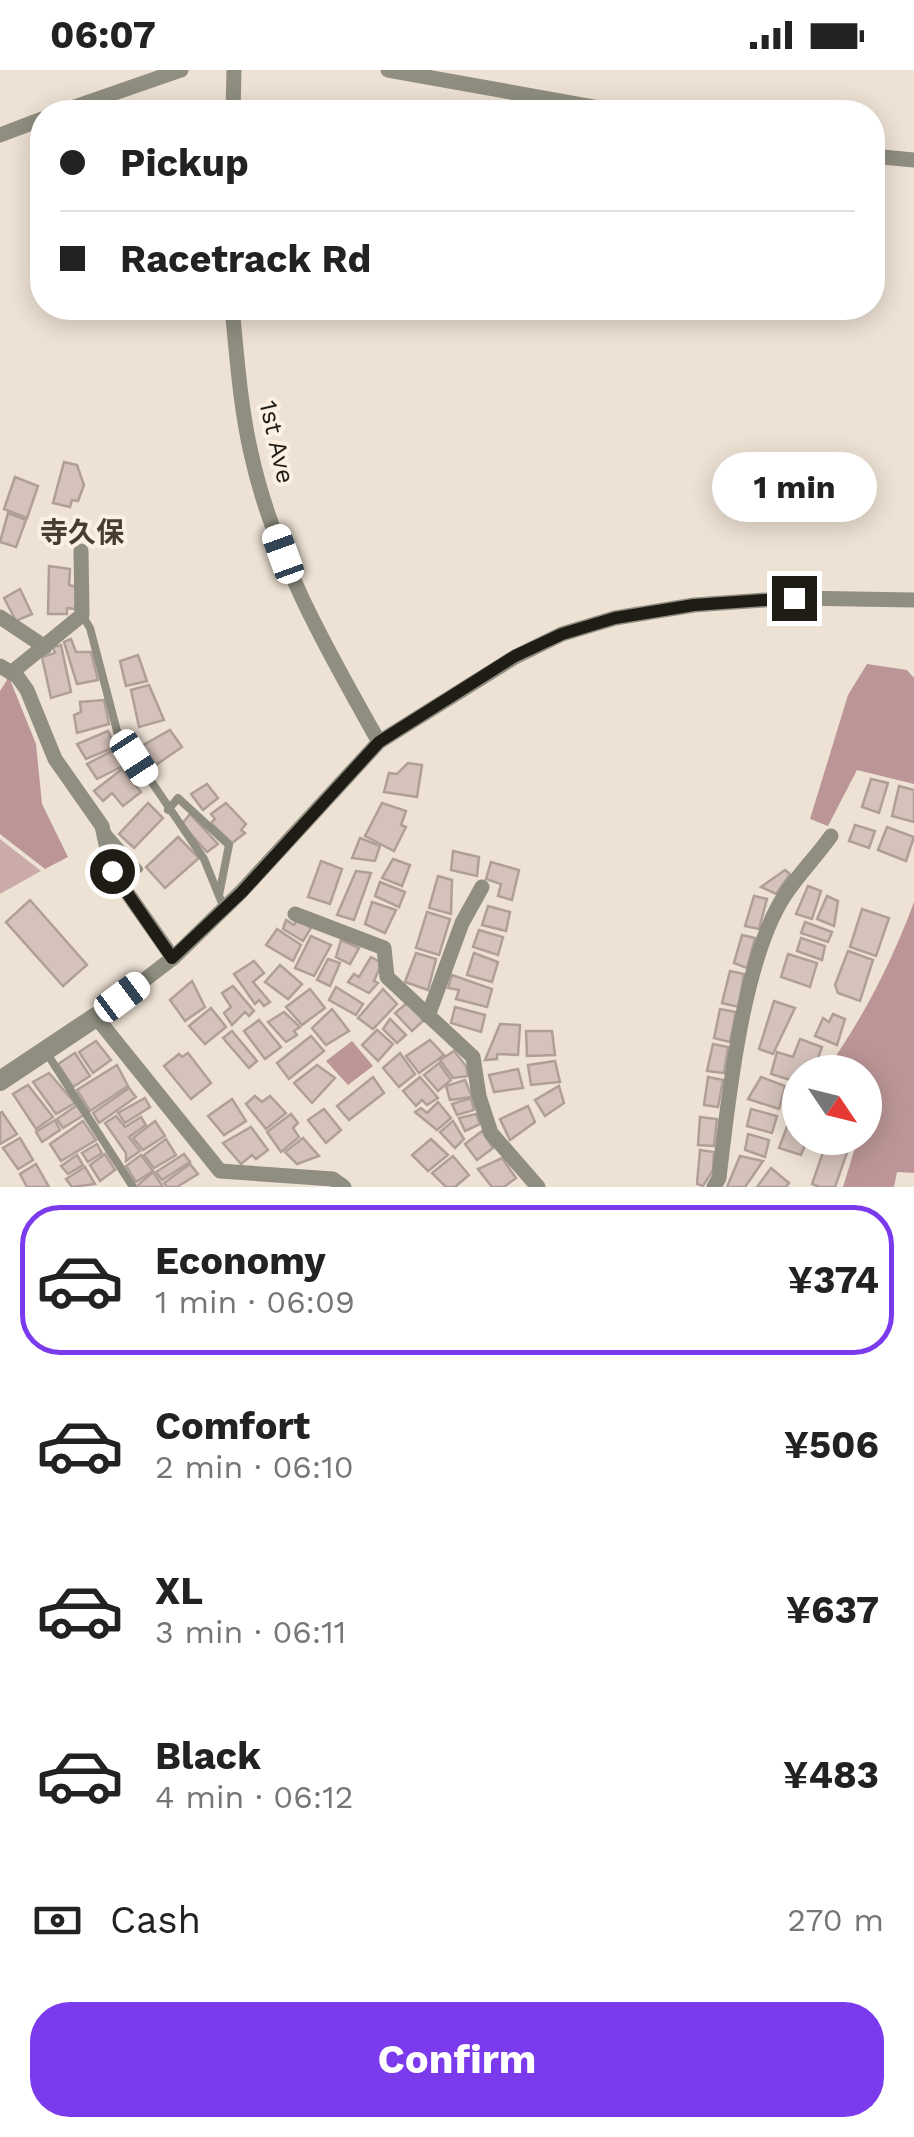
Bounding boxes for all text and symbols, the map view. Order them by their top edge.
text: 06:07 [50,13,156,57]
text: Pickup [120,141,249,185]
text: Racetrack Rd [120,237,371,281]
street label: 1st Ave [253,398,301,486]
callout: 1 min [712,453,876,523]
text: 1 min [753,468,836,506]
district label: 寺久保 [40,516,125,549]
car [259,521,307,587]
route end [772,576,817,621]
car [105,725,163,791]
route start [90,849,135,894]
car [89,967,155,1027]
north arrow [782,1055,882,1155]
map controls [782,1055,882,1155]
icon: car [35,1235,125,1325]
text: Economy [155,1239,326,1283]
text: ¥374 [788,1258,879,1302]
text: 1 min · 06:09 [155,1283,355,1321]
icon: car [35,1400,125,1490]
text: Comfort [155,1404,310,1448]
text: ¥506 [784,1423,879,1467]
text: 2 min · 06:10 [155,1448,354,1486]
icon: car [35,1565,125,1655]
text: XL [155,1569,203,1613]
text: ¥637 [786,1588,879,1632]
text: 3 min · 06:11 [155,1613,346,1651]
icon: car [35,1730,125,1820]
text: Black [155,1734,261,1778]
text: ¥483 [783,1753,879,1797]
text: 4 min · 06:12 [155,1778,353,1816]
icon: cash [30,1893,85,1948]
text: Cash [110,1898,201,1942]
text: 270 m [787,1901,884,1939]
button: Confirm [30,2002,884,2117]

